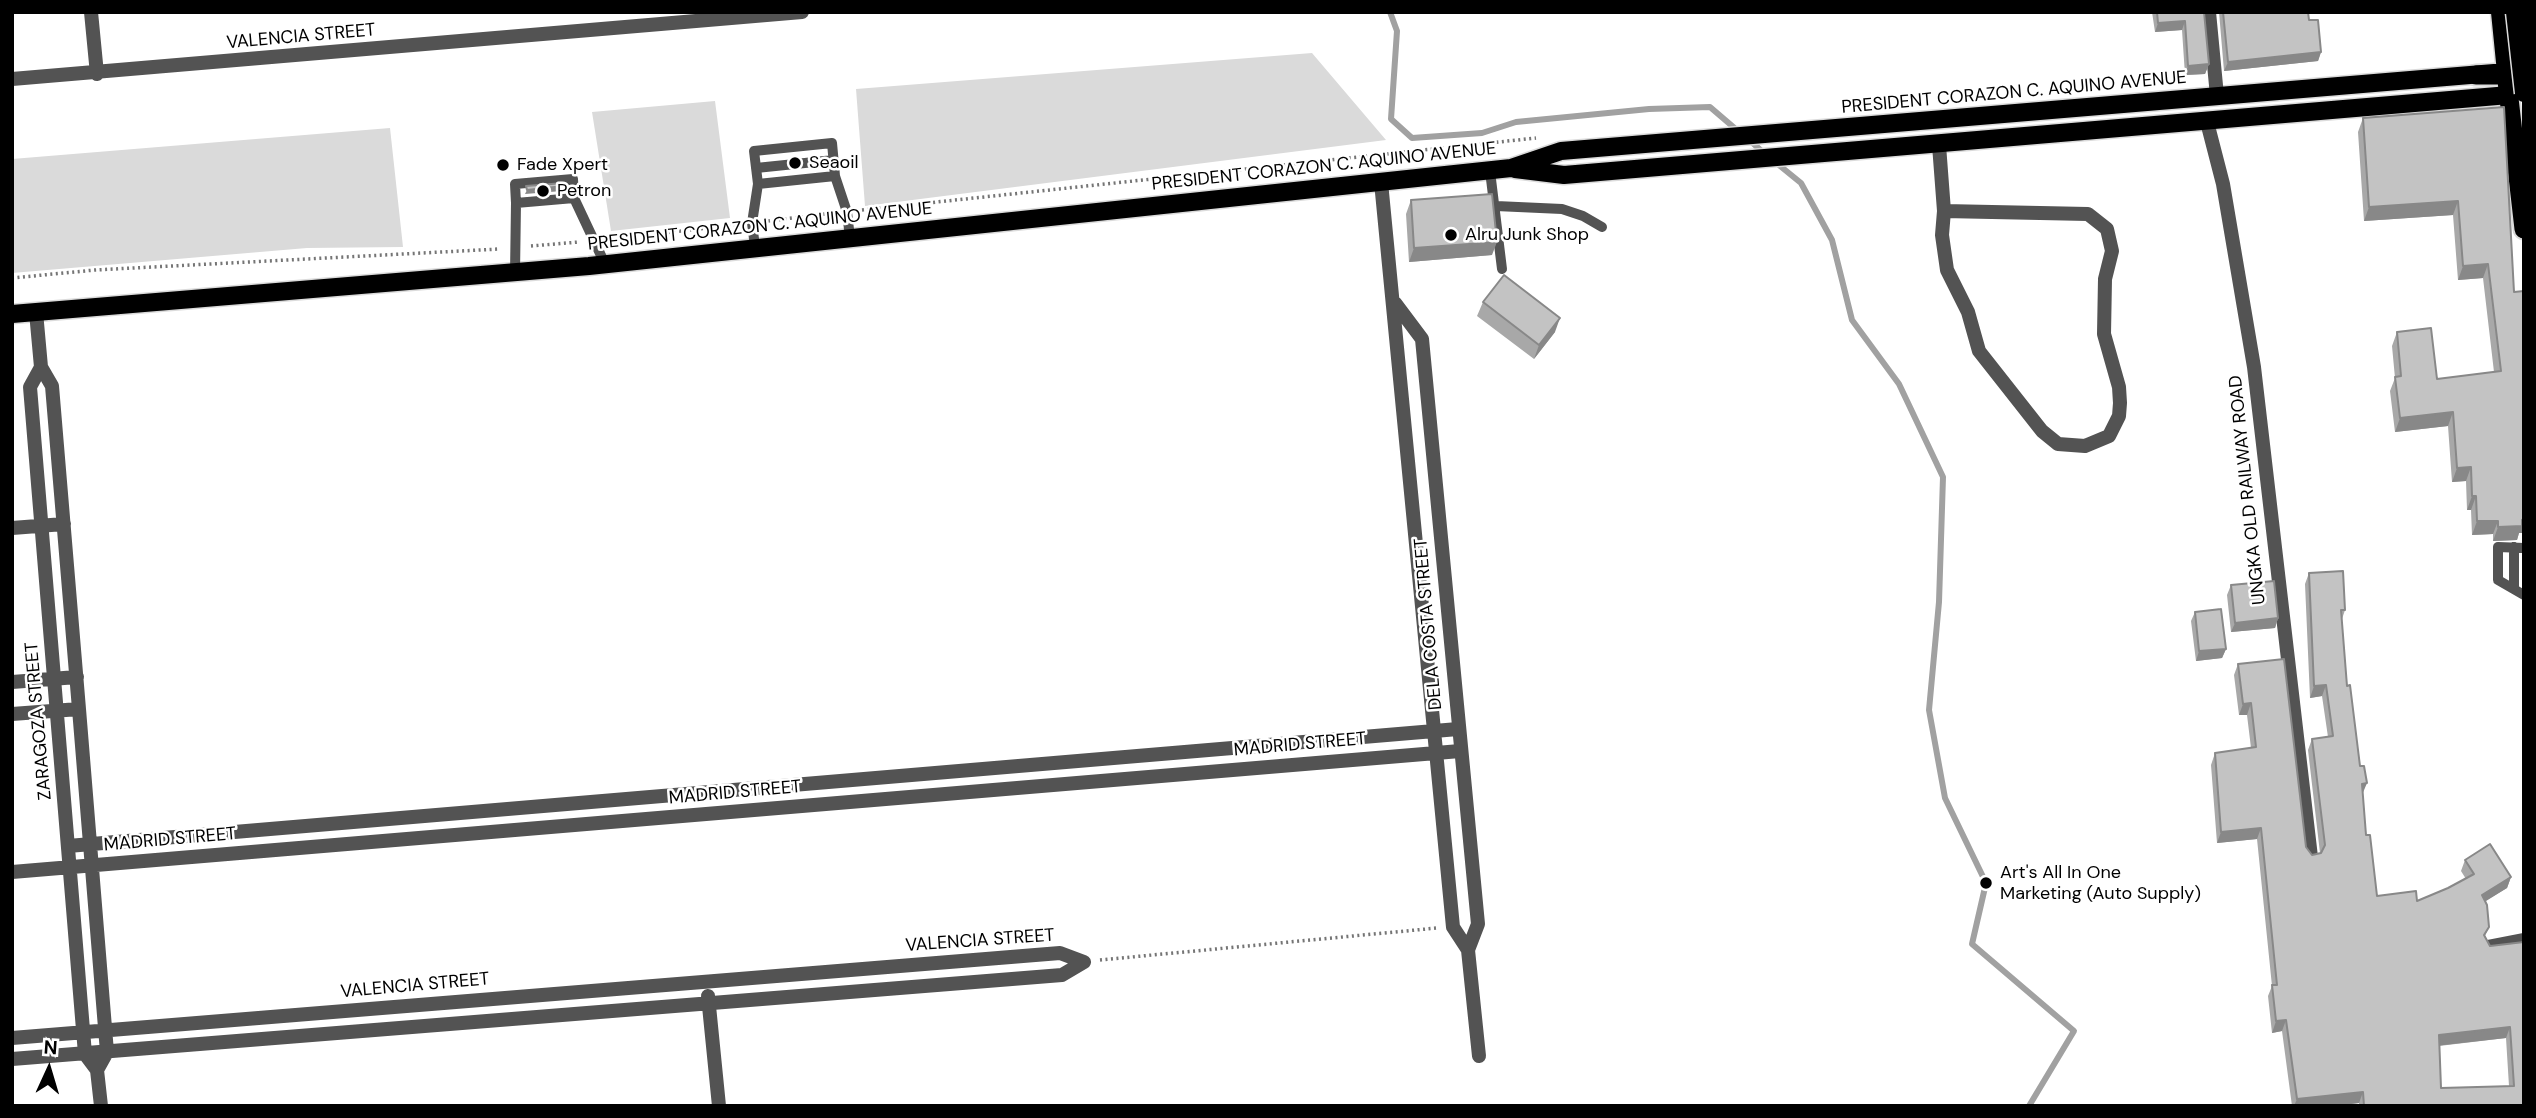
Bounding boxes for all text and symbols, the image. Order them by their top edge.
street label: VALENCIA STREET [226,20,376,54]
street label: PRESIDENT CORAZON C. AQUINO AVENUE [1841,67,2187,119]
street label: PRESIDENT CORAZON C. AQUINO AVENUE [1151,138,1497,196]
place label: Seaoil [809,152,858,174]
place label: Fade Xpert [517,154,608,176]
marker: Seaoil [787,155,803,171]
marker: Fade Xpert [495,157,511,173]
place label: Petron [557,180,611,202]
marker: Petron [535,183,551,199]
street label: PRESIDENT CORAZON C. AQUINO AVENUE [587,198,933,256]
place label: Alru Junk Shop [1465,224,1589,246]
marker: Alru Junk Shop [1443,227,1459,243]
street label: UNGKA OLD RAILWAY ROAD [2225,374,2271,606]
street label: DELA COSTA STREET [1411,537,1447,711]
street label: ZARAGOZA STREET [21,641,57,801]
street label: MADRID STREET [1233,728,1367,762]
street label: MADRID STREET [668,776,802,810]
street label: MADRID STREET [103,823,237,857]
place label: Art's All In One Marketing (Auto Supply) [2000,862,2201,904]
marker: Art's All In One Marketing (Auto Supply) [1978,875,1994,891]
street label: VALENCIA STREET [905,925,1055,957]
street label: VALENCIA STREET [340,969,490,1003]
north arrow [14,1034,84,1104]
text: N [43,1035,58,1061]

